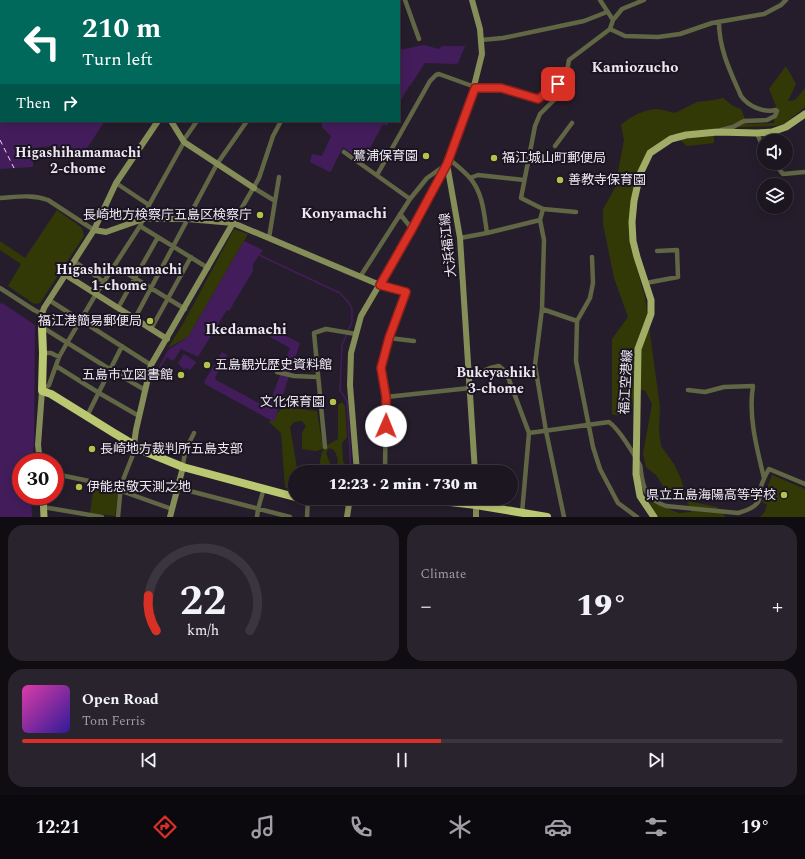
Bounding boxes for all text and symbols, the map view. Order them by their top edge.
text: 210 m [82,7,161,50]
icon: left [16,16,68,68]
text: Turn left [82,46,153,73]
district label: Kamiozucho [592,56,678,79]
pin [541,67,575,101]
icon: arrive [547,73,569,95]
text: Then [16,92,51,115]
icon: right [59,92,81,114]
map controls [757,134,793,214]
button: sound [757,134,793,170]
district label: Higashihamamachi 2-chome [15,142,141,179]
place label: 鷺浦保育園 [353,146,418,166]
place label: 福江城山町郵便局 [502,148,606,168]
marker: 鷺浦保育園 [421,151,431,161]
marker: 福江城山町郵便局 [489,153,499,163]
place label: 善教寺保育園 [568,170,646,190]
marker: 善教寺保育園 [555,175,565,185]
button: layers [757,178,793,214]
district label: Konyamachi [301,202,387,225]
place label: 長崎地方検察庁五島区検察庁 [83,205,252,225]
marker: 長崎地方検察庁五島区検察庁 [255,210,265,220]
street label: 大浜福江線 [435,212,461,278]
district label: Higashihamamachi 1-chome [56,259,182,296]
place label: 福江港簡易郵便局 [38,311,142,331]
marker: 福江港簡易郵便局 [145,316,155,326]
district label: Ikedamachi [205,318,287,341]
street label: 福江空港線 [614,349,638,415]
place label: 五島観光歴史資料館 [215,355,332,375]
marker: 五島観光歴史資料館 [202,360,212,370]
district label: Bukeyashiki 3-chome [456,362,536,399]
place label: 五島市立図書館 [82,365,173,385]
marker: 五島市立図書館 [176,370,186,380]
place label: 文化保育園 [260,392,325,412]
marker: 文化保育園 [328,397,338,407]
position arrow [365,405,407,447]
place label: 長崎地方裁判所五島支部 [100,439,243,459]
marker: 長崎地方裁判所五島支部 [87,444,97,454]
speed limit sign: 30 [12,453,64,505]
text: 12:23 · 2 min · 730 m [329,473,477,496]
place label: 伊能忠敬天測之地 [87,477,191,497]
marker: 伊能忠敬天測之地 [74,482,84,492]
place label: 県立五島海陽高等学校 [646,485,776,505]
marker: 県立五島海陽高等学校 [779,490,789,500]
text: Climate [421,564,466,584]
text: 22 [180,570,227,633]
text: 19° [576,583,627,629]
text: − [421,590,432,623]
text: + [772,590,783,623]
text: km/h [187,620,219,642]
text: Open Road [82,688,159,711]
text: Tom Ferris [82,711,145,731]
icon: previous [138,749,160,771]
icon: pause [391,749,413,771]
icon: next [645,749,667,771]
icon: directions [151,813,179,841]
icon: music [249,813,277,841]
icon: phone [347,813,375,841]
icon: climate [446,813,474,841]
icon: car [544,813,572,841]
icon: filters [642,813,670,841]
text: 12:21 [35,814,80,841]
text: 19° [741,814,770,841]

